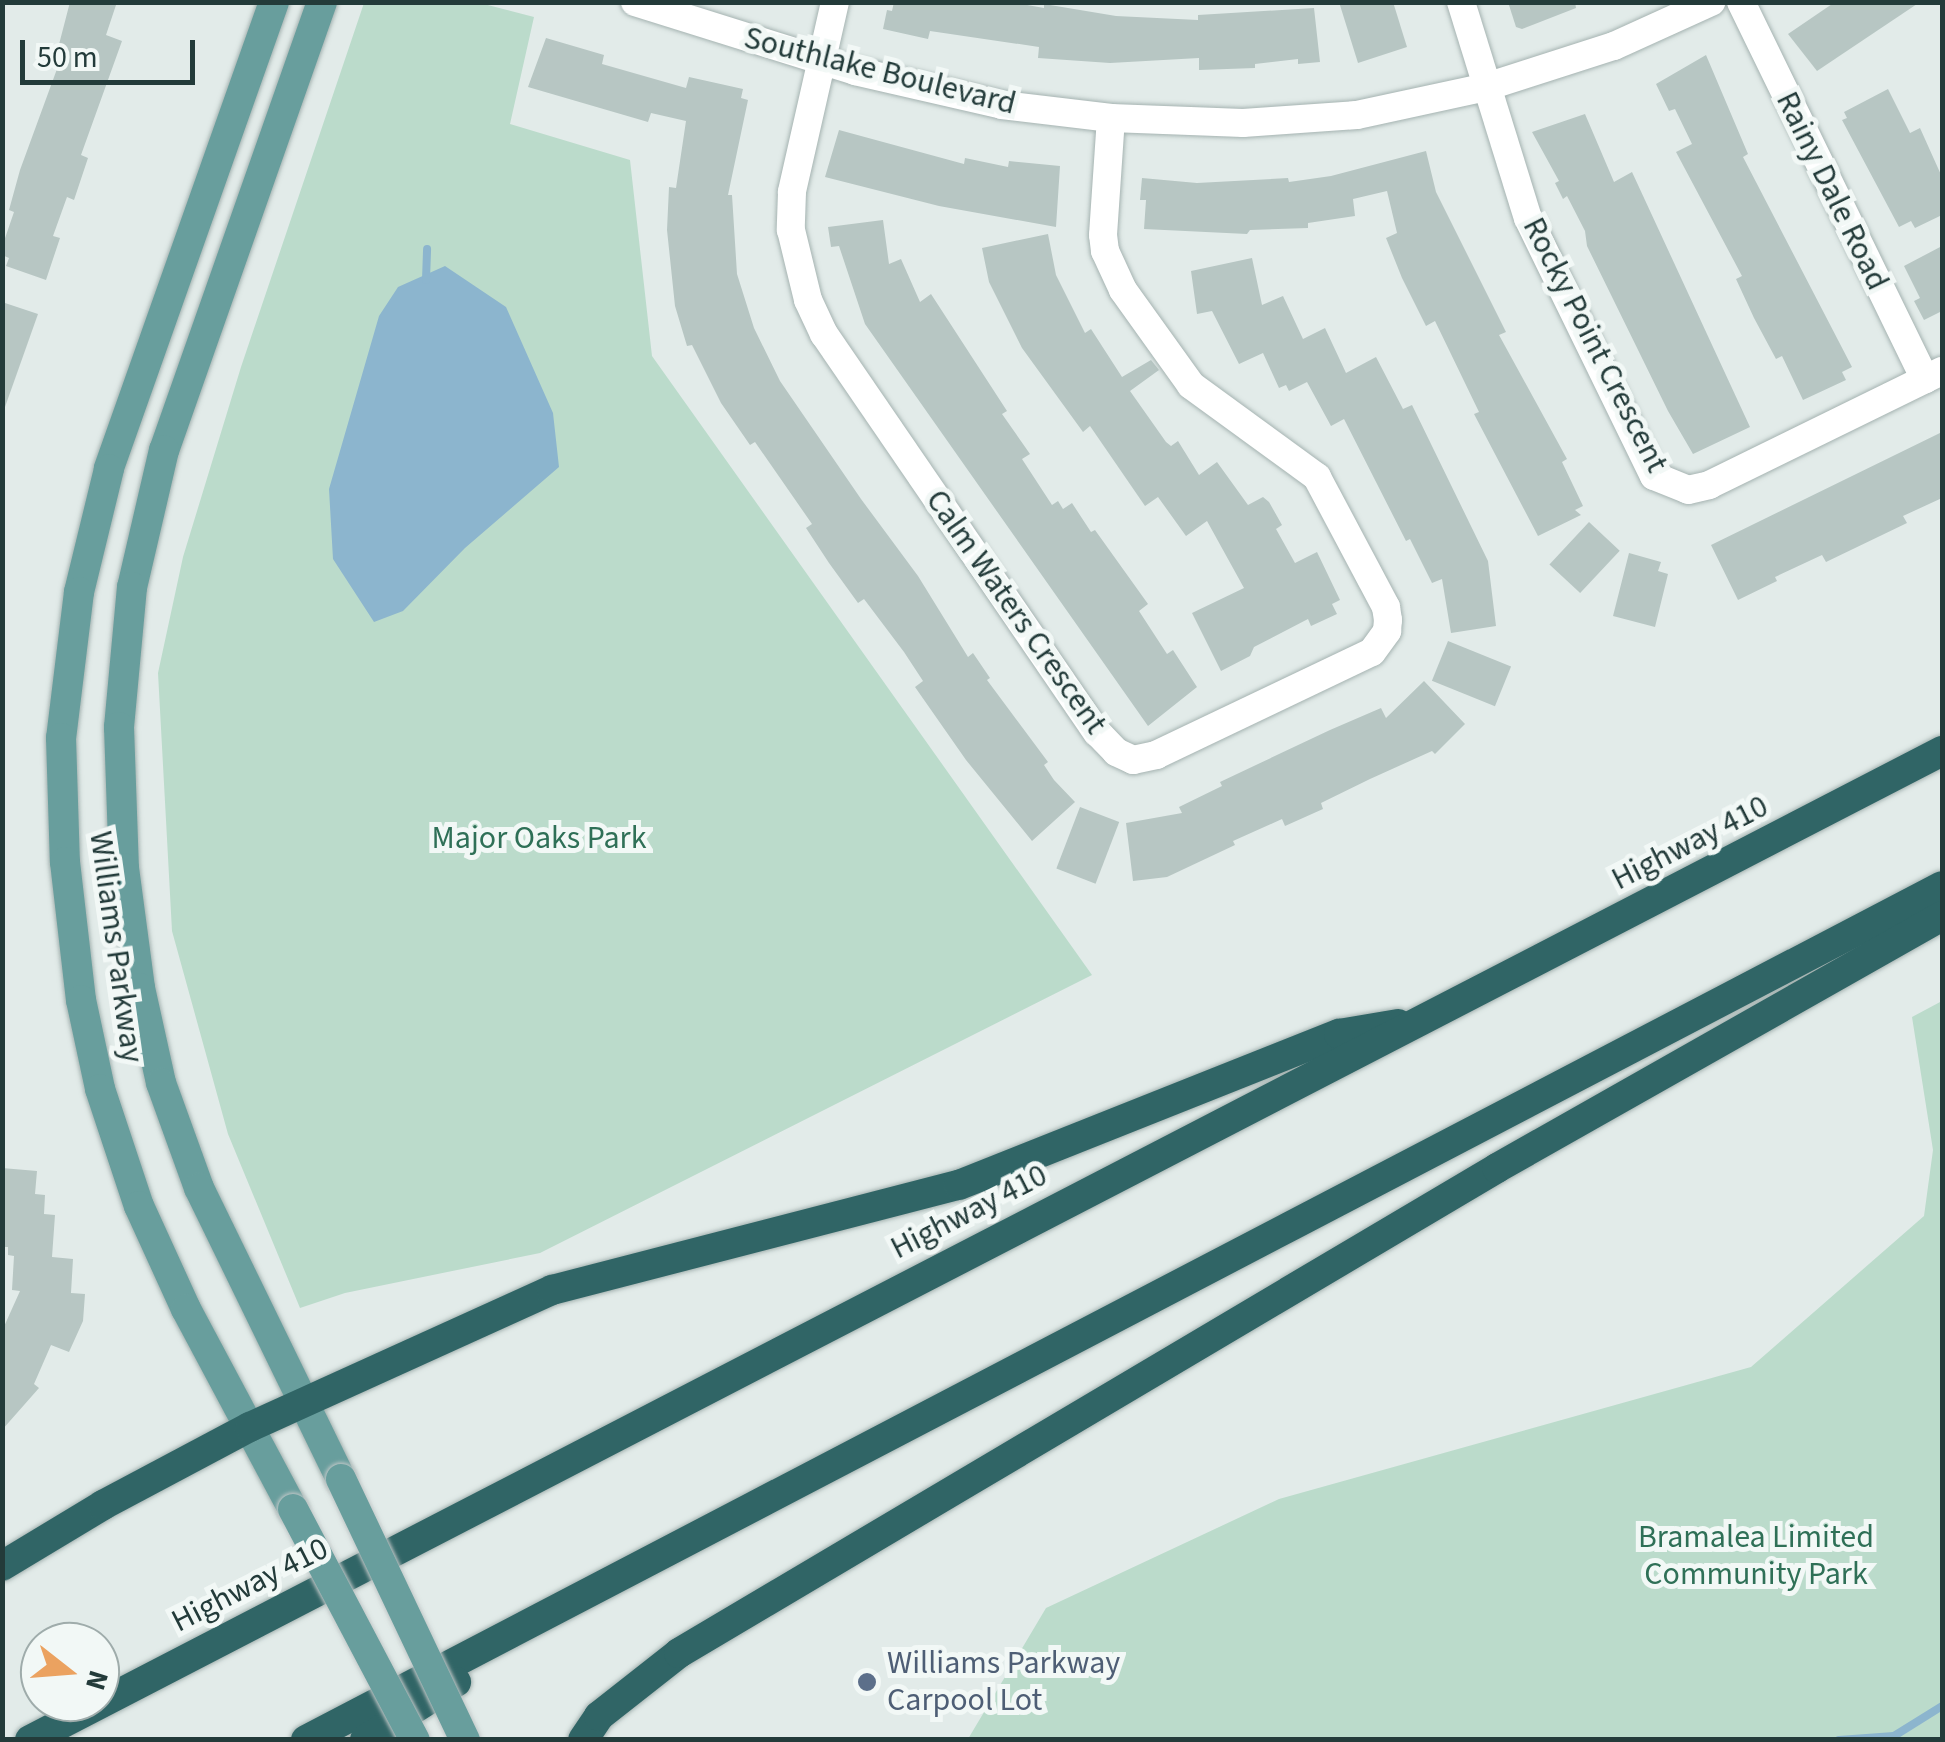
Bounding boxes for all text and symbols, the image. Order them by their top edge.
street label: Southlake Boulevard [740,19,1020,123]
scale bar [25,20,200,82]
text: 50 m [37,36,98,79]
street label: Rainy Dale Road [1767,86,1897,296]
street label: Rocky Point Crescent [1514,211,1676,479]
street label: Calm Waters Crescent [917,482,1115,742]
street label: Highway 410 [1605,787,1775,899]
park label: Major Oaks Park [432,819,646,857]
street label: Williams Parkway [81,829,151,1065]
street label: Highway 410 [884,1156,1054,1268]
park label: Bramalea Limited Community Park [1638,1519,1874,1594]
street label: Highway 410 [165,1529,335,1641]
north arrow [20,1622,120,1722]
place label: Williams Parkway Carpool Lot [887,1645,1120,1720]
text: N [75,1665,119,1695]
marker: Williams Parkway Carpool Lot [856,1671,878,1693]

